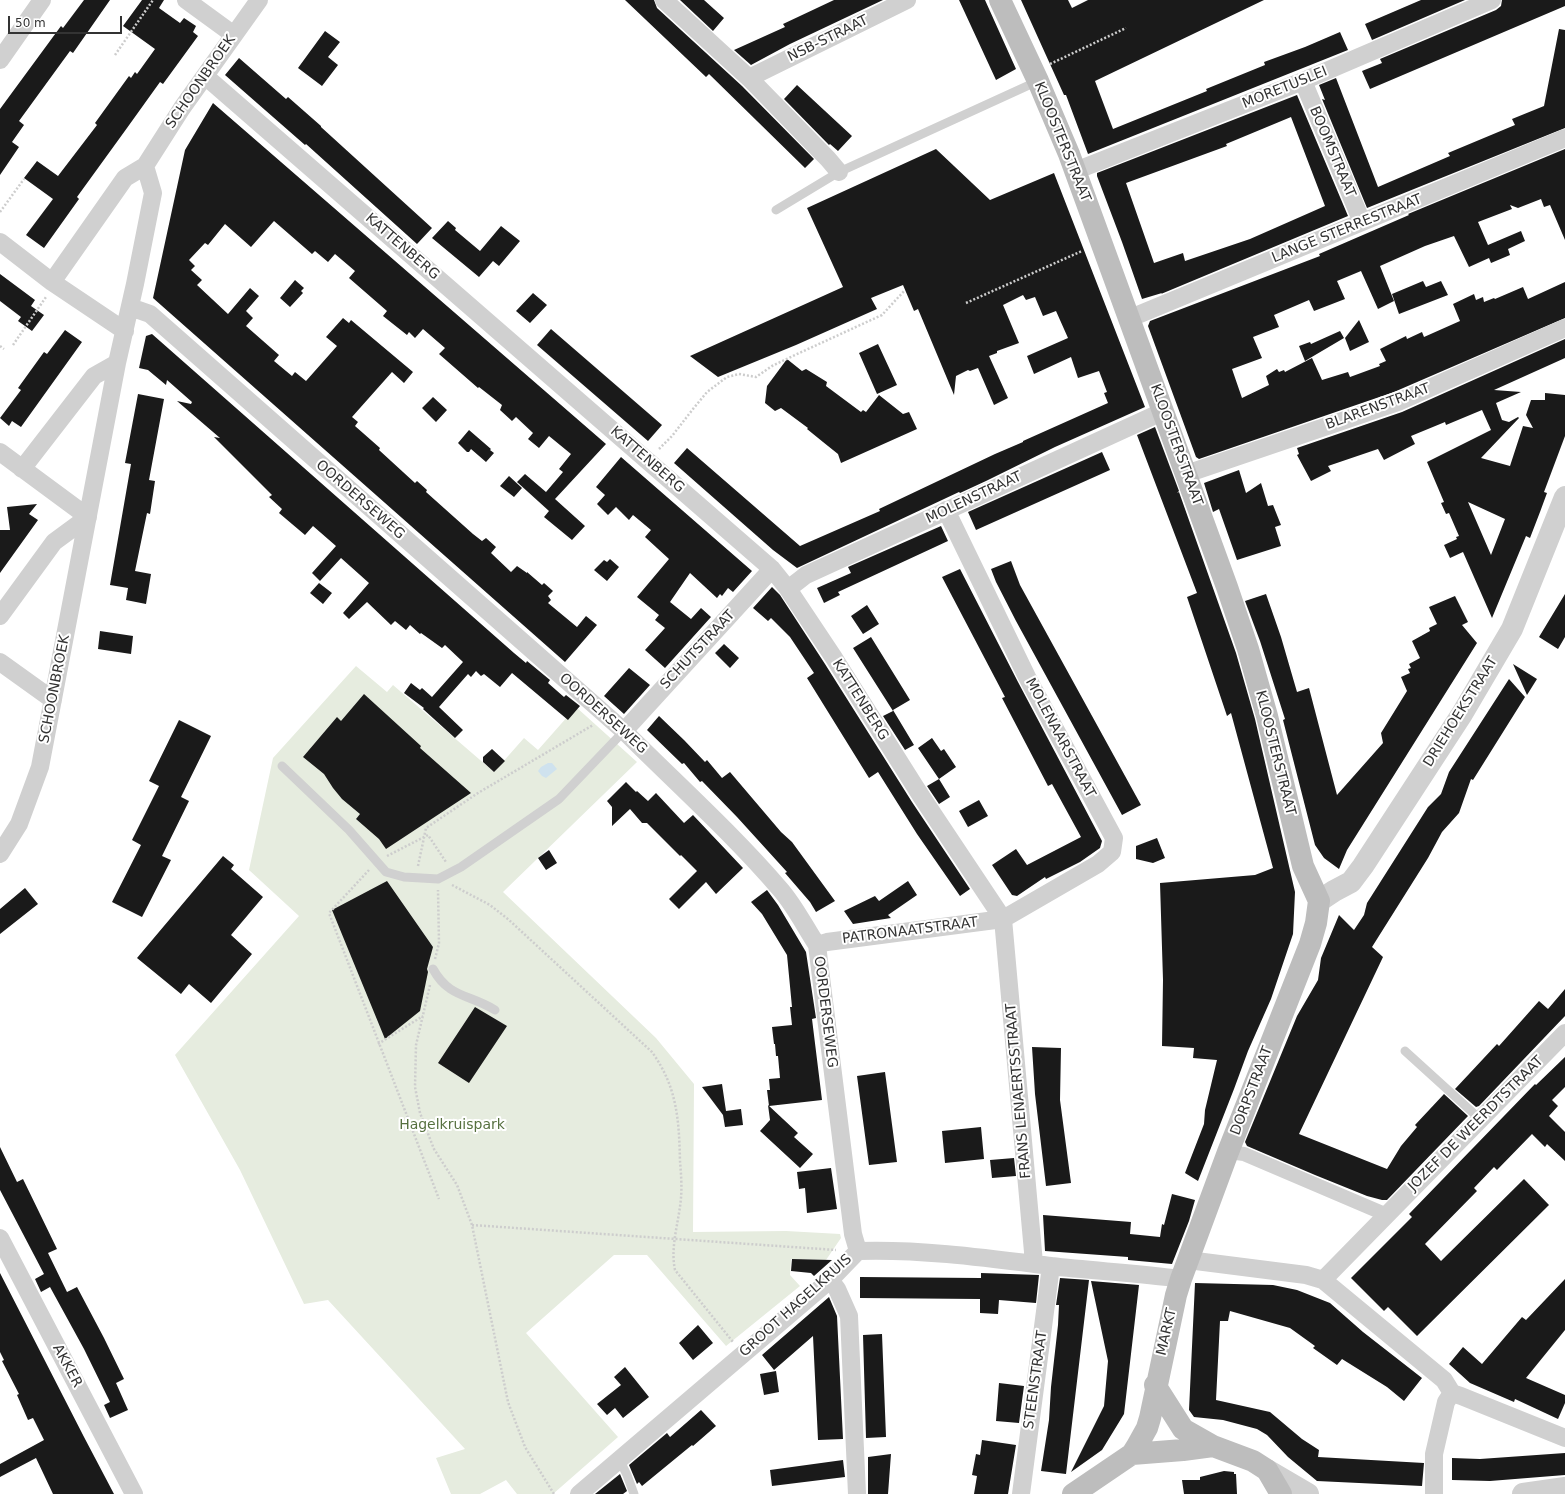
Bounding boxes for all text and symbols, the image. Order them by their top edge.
scale bar [10,8,124,34]
street label: NSB-STRAAT [785,12,871,66]
text: 50 m [15,16,46,30]
street label: SCHOONBROEK [163,32,239,132]
street label: MORETUSLEI [1240,63,1330,113]
street label: KLOOSTERSTRAAT [1030,79,1094,205]
street label: BOOMSTRAAT [1305,104,1359,200]
street label: LANGE STERRESTRAAT [1269,191,1425,267]
street label: KATTENBERG [362,210,442,284]
street label: BLARENSTRAAT [1323,380,1433,434]
street label: KLOOSTERSTRAAT [1146,382,1206,508]
street label: KATTENBERG [607,423,687,497]
street label: OORDERSEWEG [312,457,408,543]
street label: MOLENSTRAAT [923,468,1025,528]
street label: SCHUTSTRAAT [657,607,739,693]
street label: SCHOONBROEK [36,633,74,745]
street label: DRIEHOEKSTRAAT [1420,654,1502,770]
street label: KATTENBERG [828,656,892,744]
street label: OORDERSEWEG [556,670,650,758]
street label: MOLENAARSTRAAT [1021,675,1099,801]
street label: KLOOSTERSTRAAT [1251,689,1299,817]
street label: PATRONAATSTRAAT [841,914,979,948]
street label: OORDERSEWEG [810,955,840,1069]
street label: FRANS LENAERTSSTRAAT [1003,1003,1035,1179]
street label: DORPSTRAAT [1227,1044,1277,1138]
street label: JOZEF DE WEERDTSTRAAT [1405,1053,1547,1195]
park label: Hagelkruispark [399,1117,505,1133]
street label: GROOT HAGELKRUIS [736,1251,856,1361]
street label: MARKT [1153,1307,1181,1357]
street label: STEENSTRAAT [1021,1330,1051,1430]
street label: AKKER [49,1342,85,1390]

